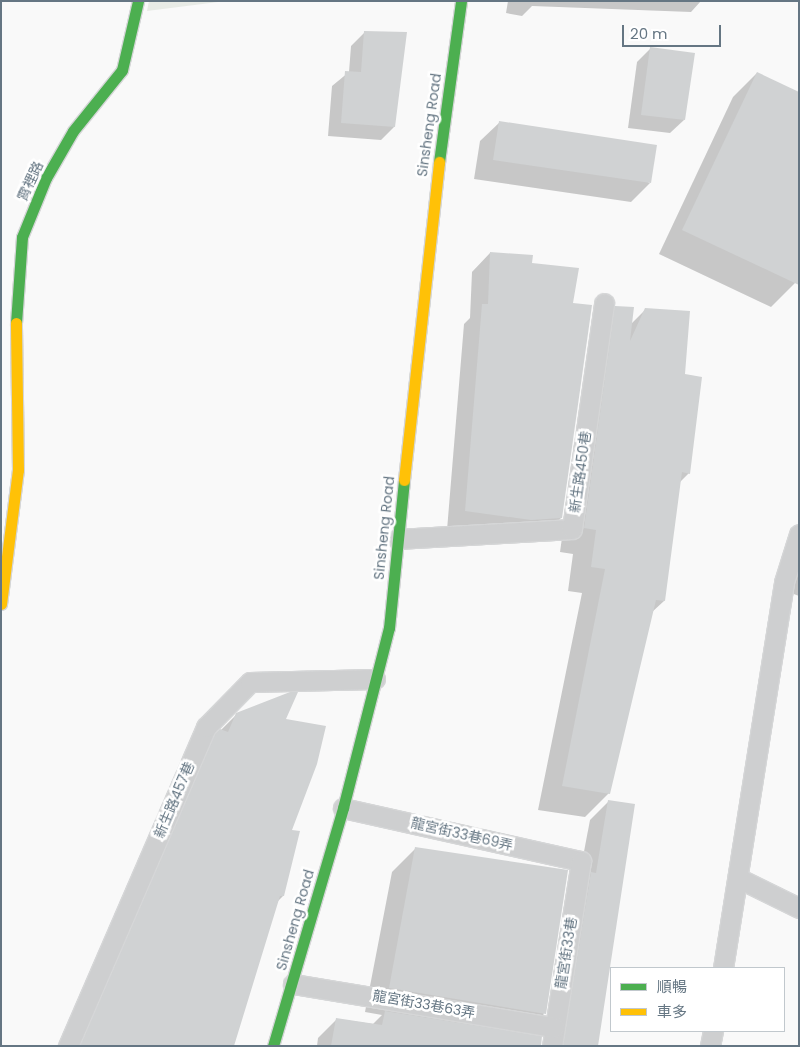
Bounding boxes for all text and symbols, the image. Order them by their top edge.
scale bar [625,15,724,47]
text: 20 m [630,23,668,44]
street label: Sinsheng Road [413,72,445,178]
street label: 霄裡路 [14,158,46,204]
street label: 新生路450巷 [566,430,594,514]
street label: Sinsheng Road [370,475,398,581]
street label: 新生路457巷 [150,759,198,841]
street label: 龍宮街33巷69弄 [409,814,515,854]
street label: Sinsheng Road [273,868,317,972]
street label: 龍宮街33巷 [552,916,580,990]
legend [610,967,785,1032]
text: 順暢 [657,976,687,997]
street label: 龍宮街33巷63弄 [372,987,476,1021]
text: 車多 [657,1001,687,1022]

